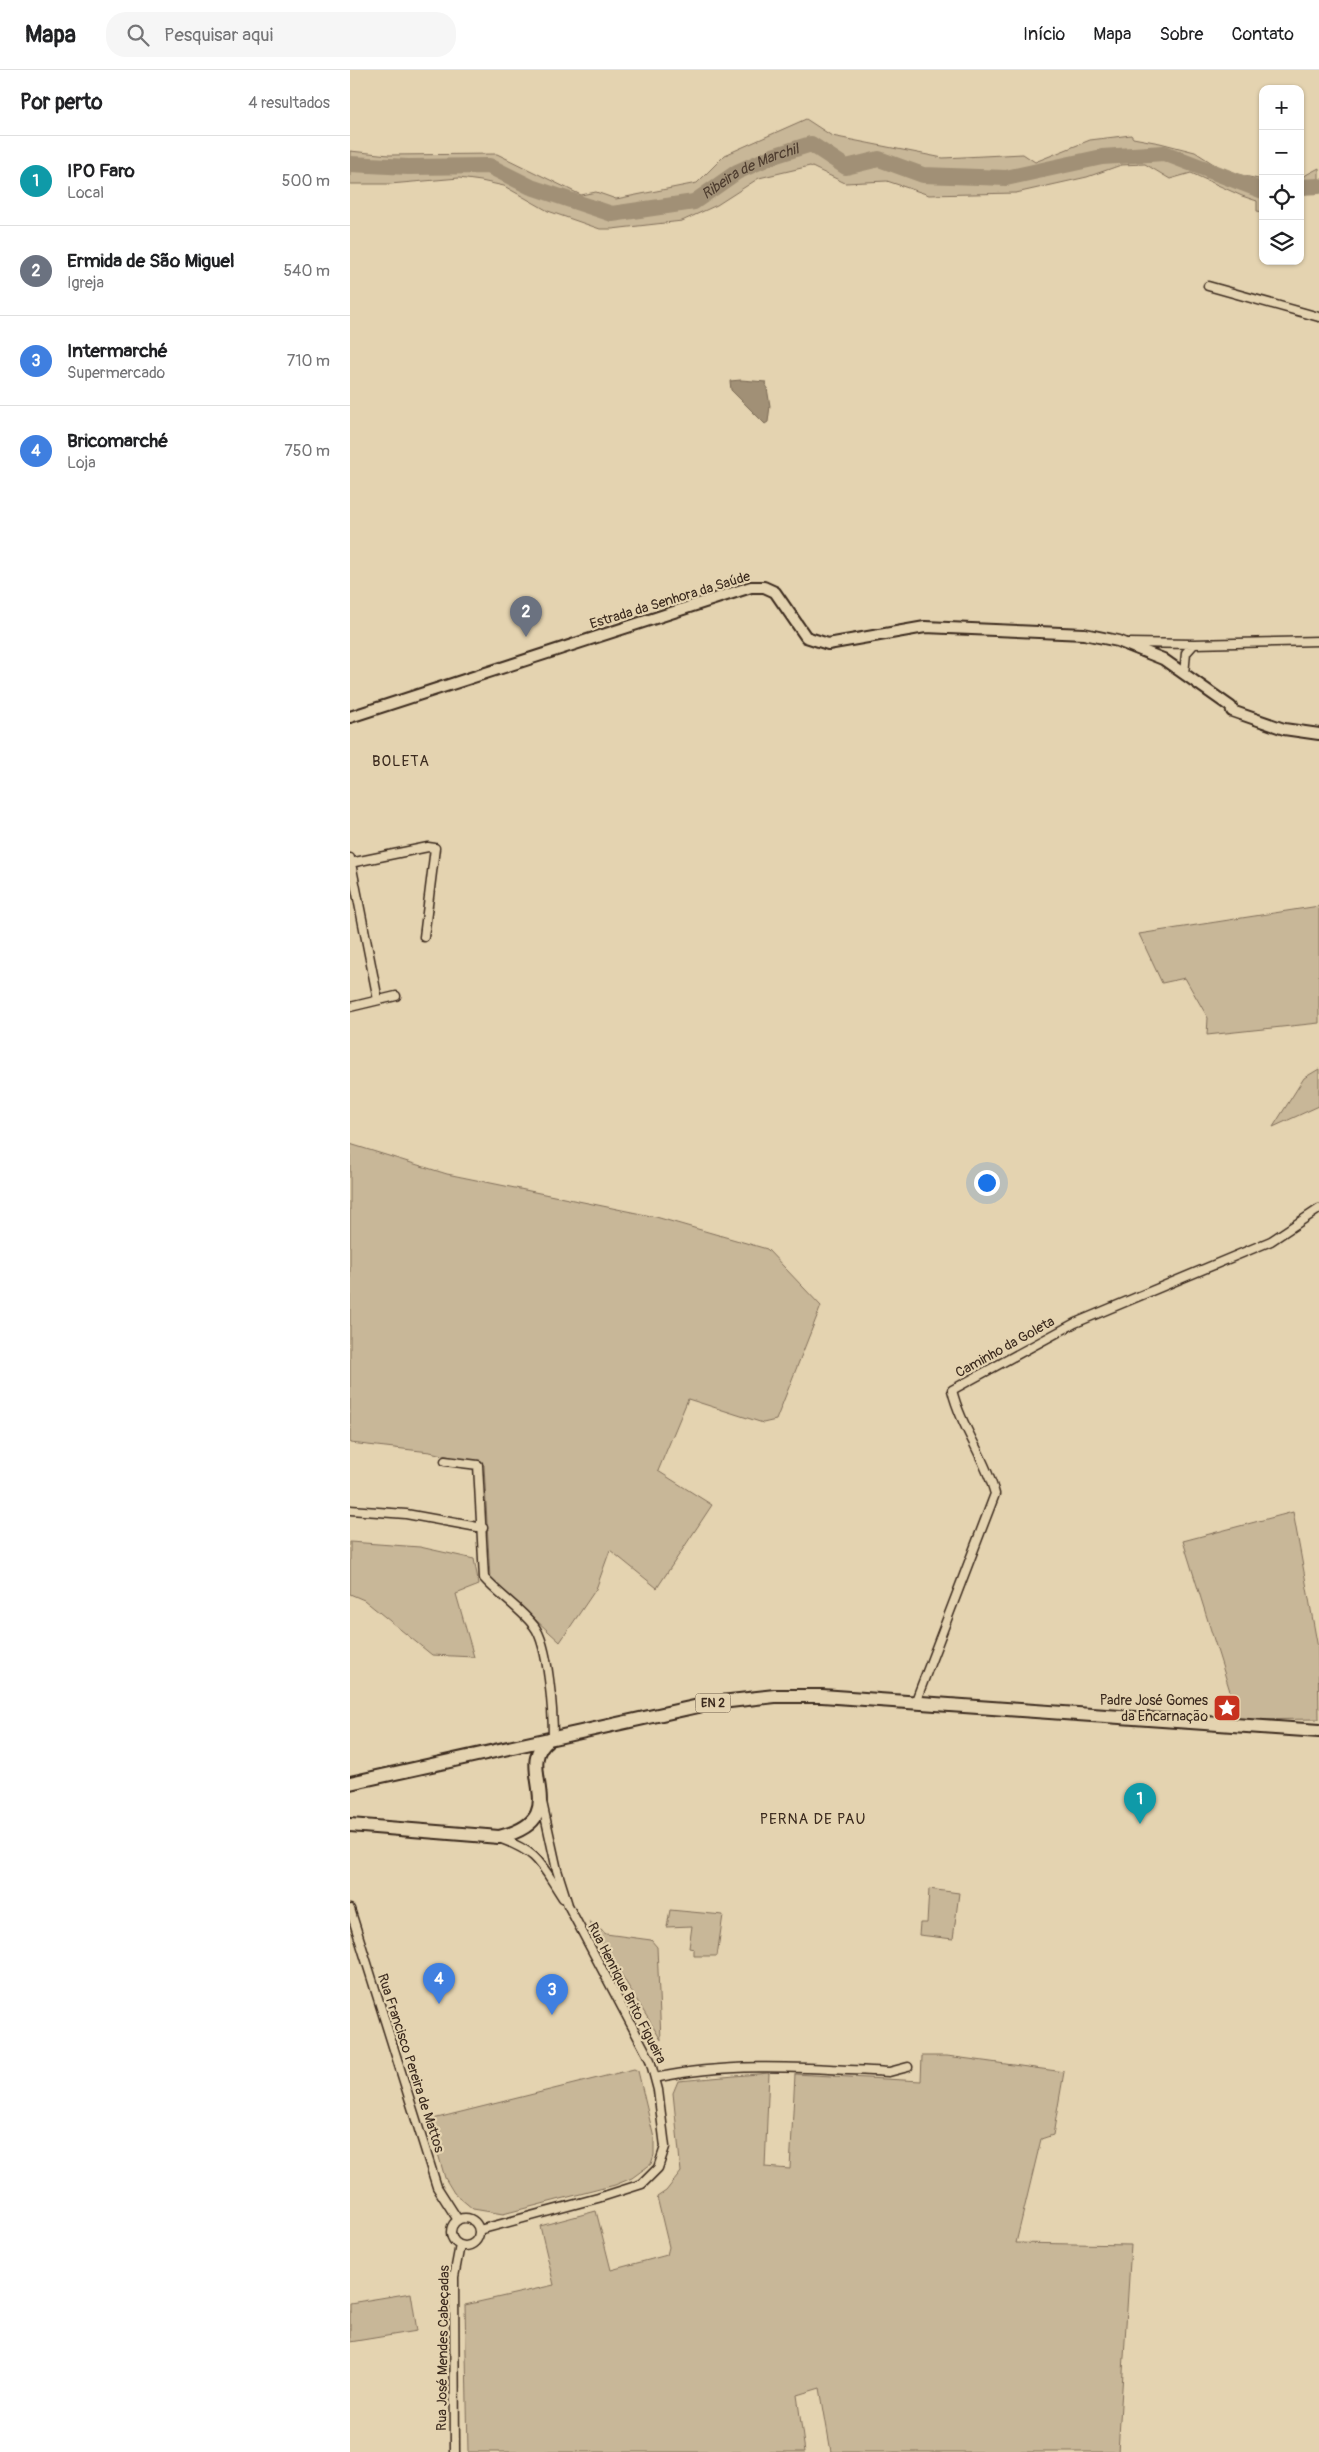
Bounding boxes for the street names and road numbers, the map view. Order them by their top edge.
street label: Estrada da Senhora da Saúde [588,567,752,633]
street label: Caminho da Goleta [953,1313,1057,1381]
road number: EN 2 [696,1694,730,1712]
street label: Rua Henrique Brito Figueira [584,1920,670,2066]
street label: Rua Francisco Pereira de Mattos [374,1971,448,2155]
street label: Rua José Mendes Cabeçadas [433,2264,453,2431]

